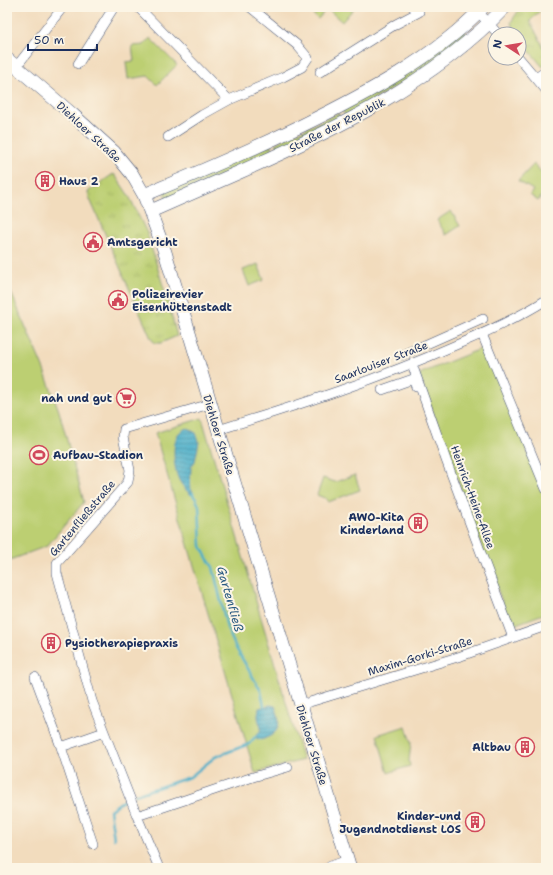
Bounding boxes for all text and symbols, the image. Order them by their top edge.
scale bar [28,26,97,52]
north arrow [487,26,527,66]
text: 50 m [34,32,64,48]
text: N [489,38,506,50]
street label: Straße der Republik [287,95,388,156]
street label: Diehloer Straße [53,98,124,166]
building icon: Haus 2 [34,170,56,192]
place label: Haus 2 [59,174,99,189]
public building icon: Amtsgericht [82,231,104,253]
place label: Amtsgericht [107,235,178,250]
place label: Polizeirevier Eisenhüttenstadt [132,287,233,315]
public building icon: Polizeirevier Eisenhüttenstadt [107,289,129,311]
street label: Saarlouiser Straße [332,338,430,387]
supermarket icon: nah und gut [115,387,137,409]
place label: nah und gut [41,391,113,406]
street label: Diehloer Straße [199,393,238,477]
street label: Heinrich-Heine-Allee [447,443,498,551]
sports icon: Aufbau-Stadion [28,444,50,466]
place label: Aufbau-Stadion [53,448,144,463]
street label: Gartenfließstraße [46,477,119,560]
place label: AWO-Kita Kinderland [340,510,404,538]
building icon: AWO-Kita Kinderland [407,512,429,534]
water label: Gartenfließ [213,564,247,634]
building icon: Pysiotherapiepraxis [40,632,62,654]
street label: Maxim-Gorki-Straße [366,633,474,679]
place label: Pysiotherapiepraxis [65,636,178,651]
street label: Diehloer Straße [292,703,331,787]
building icon: Altbau [514,736,536,758]
place label: Altbau [472,740,511,755]
place label: Kinder-und Jugendnotdienst LOS [339,809,461,837]
building icon: Kinder-und Jugendnotdienst LOS [464,811,486,833]

